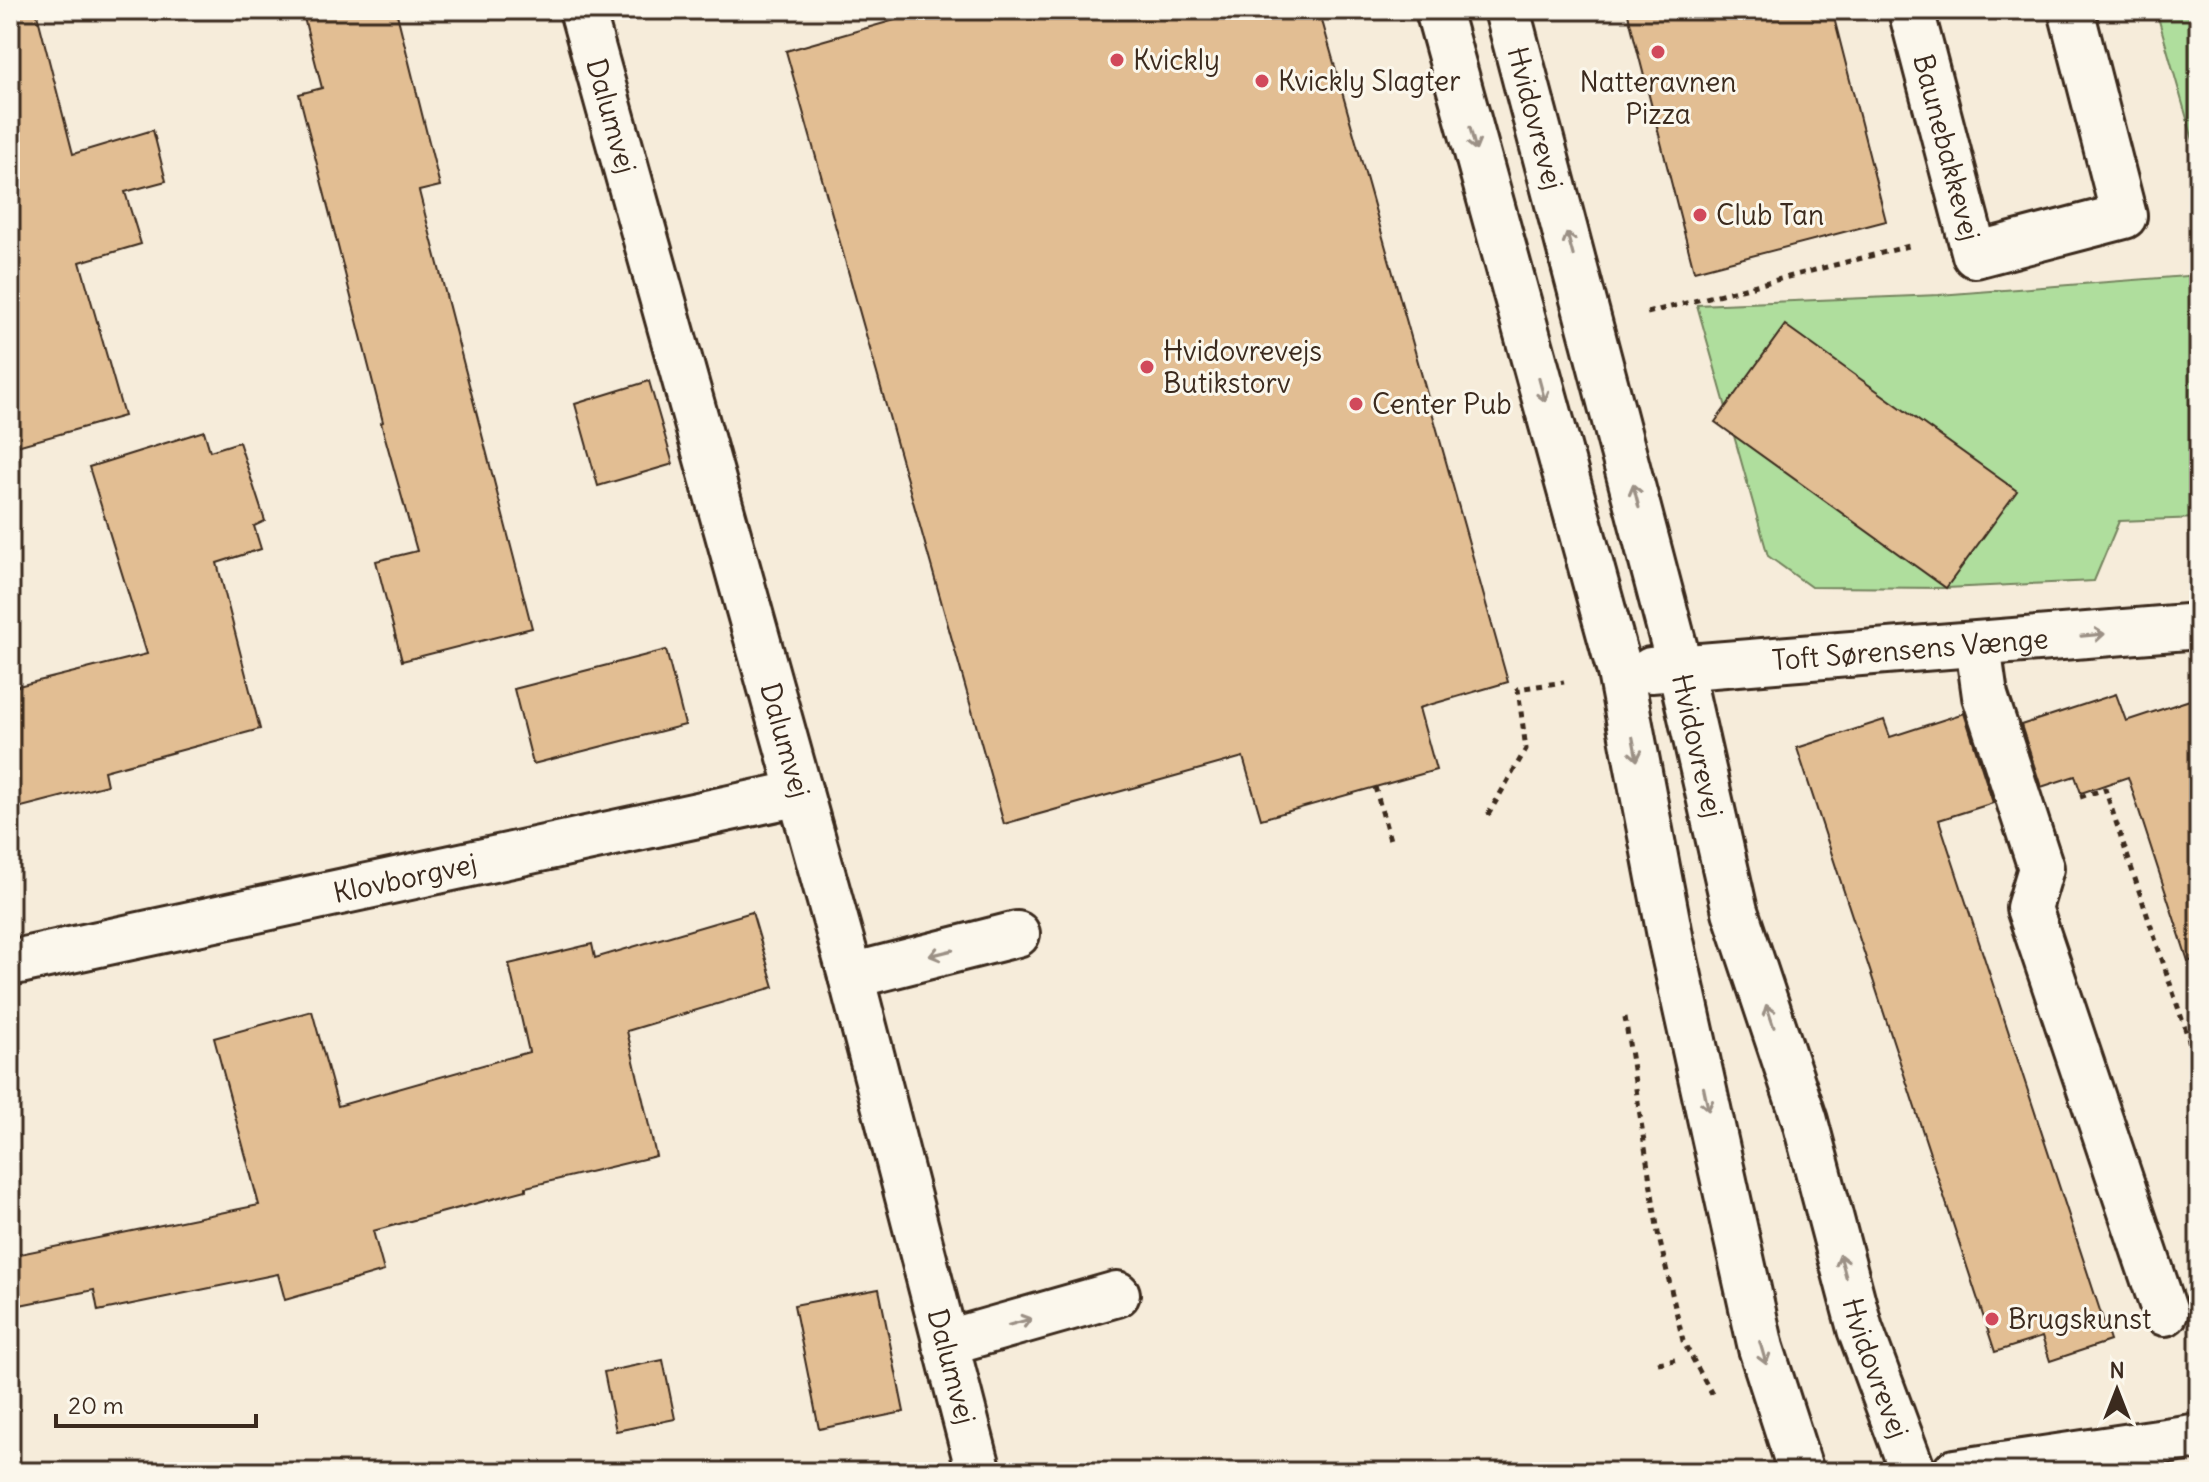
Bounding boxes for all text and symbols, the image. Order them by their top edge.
place label: Kvickly [1133,42,1220,78]
street label: Hvidovrevej [1499,43,1572,194]
marker: Natteravnen Pizza [1649,43,1667,61]
street label: Baunebakkevej [1905,50,1989,245]
marker: Kvickly [1108,51,1126,69]
street label: Dalumvej [578,54,645,178]
place label: Kvickly Slagter [1278,63,1461,99]
place label: Natteravnen Pizza [1580,64,1736,132]
marker: Kvickly Slagter [1253,72,1271,90]
one-way arrow [1466,126,1481,152]
place label: Club Tan [1716,197,1824,233]
marker: Club Tan [1691,206,1709,224]
one-way arrow [1562,232,1577,258]
place label: Hvidovrevejs Butikstorv [1163,333,1322,401]
marker: Hvidovrevejs Butikstorv [1138,358,1156,376]
one-way arrow [1535,377,1550,403]
place label: Center Pub [1372,386,1512,422]
marker: Center Pub [1347,395,1365,413]
one-way arrow [1627,483,1642,509]
street label: Toft Sørensens Vænge [1771,620,2050,678]
one-way arrow [2079,628,2106,643]
street label: Hvidovrevej [1664,670,1731,821]
street label: Dalumvej [752,679,818,802]
one-way arrow [1628,736,1643,761]
street label: Klovborgvej [330,845,480,911]
one-way arrow [929,947,955,962]
one-way arrow [1762,1004,1777,1029]
one-way arrow [1699,1085,1714,1111]
one-way arrow [1835,1253,1850,1279]
street label: Hvidovrevej [1835,1294,1917,1443]
place label: Brugskunst [2008,1301,2151,1337]
street label: Dalumvej [920,1305,984,1428]
marker: Brugskunst [1983,1310,2001,1328]
one-way arrow [1007,1314,1033,1329]
one-way arrow [1756,1339,1771,1365]
north arrow [2077,1350,2157,1430]
text: N [2109,1356,2125,1384]
scale bar [56,1378,256,1428]
text: 20 m [68,1390,124,1420]

